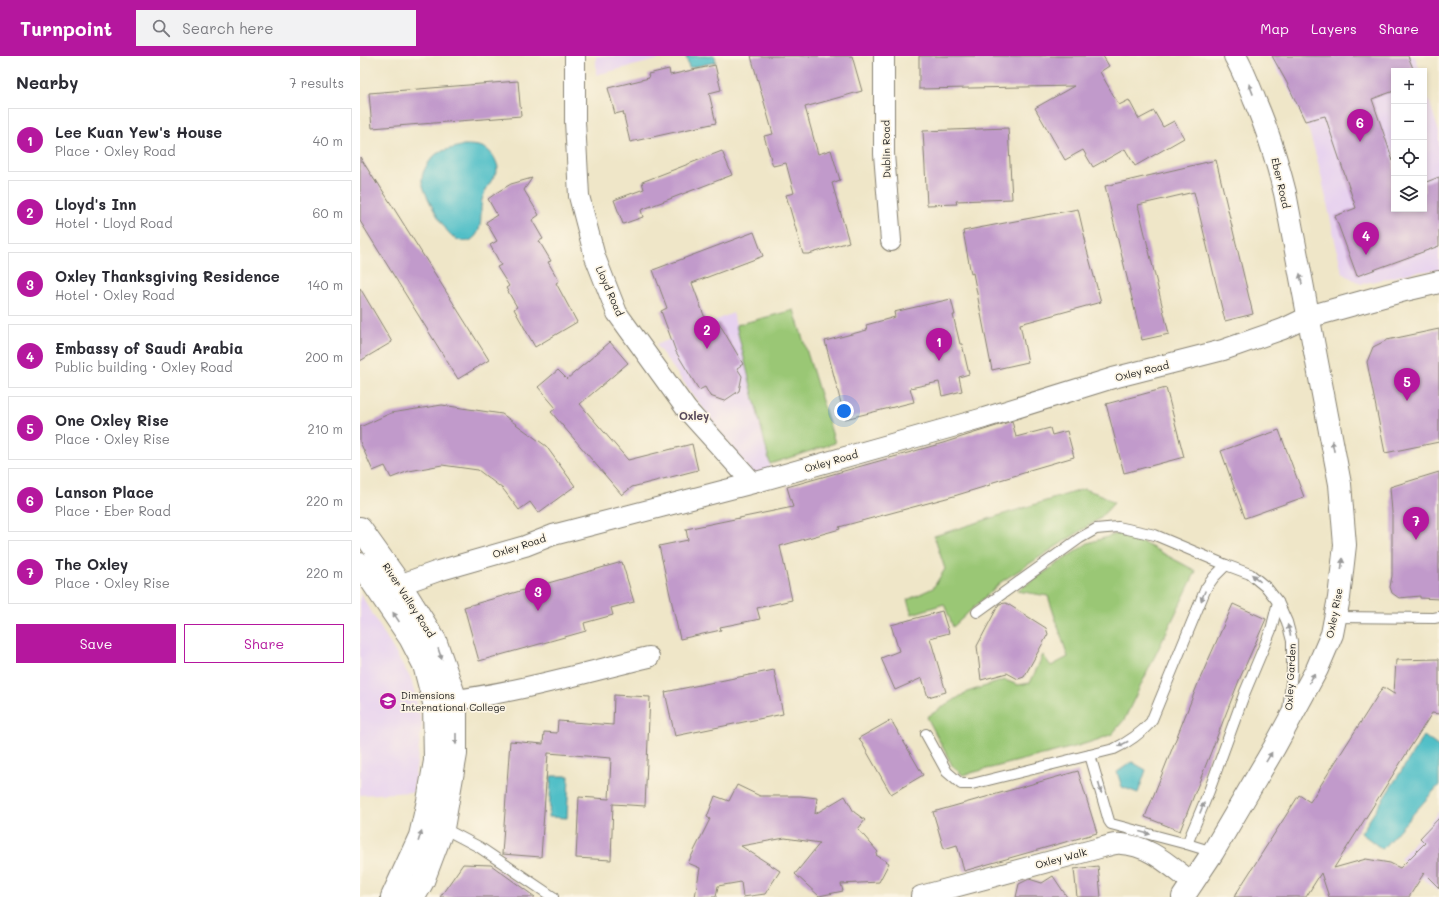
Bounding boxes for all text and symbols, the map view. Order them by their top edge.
search box [136,10,416,46]
text: Turnpoint [20,16,112,41]
icon: search [150,17,172,39]
text: Search here [182,18,273,38]
text: Map [1260,19,1289,38]
text: Layers [1311,19,1357,38]
text: Share [1379,19,1419,38]
map controls [1391,68,1427,212]
button: + [1391,68,1427,104]
text: Nearby [16,71,78,93]
text: 7 results [289,74,344,91]
one-way arrow [1247,83,1253,95]
button: − [1391,104,1427,140]
pin: 6 [1347,109,1373,142]
street label: Dublin Road [878,120,894,178]
text: Lee Kuan Yew's House [55,122,222,142]
text: 1 [27,132,33,149]
text: 40 m [313,132,343,149]
button: locate [1391,140,1427,176]
text: Place · Oxley Road [55,142,176,159]
street label: Eber Road [1268,156,1294,210]
button: layers [1391,176,1427,212]
text: Lloyd's Inn [55,194,136,214]
text: 2 [26,204,34,221]
text: 60 m [313,204,343,221]
text: Hotel · Lloyd Road [55,214,172,231]
pin: 4 [1353,222,1379,255]
street label: Lloyd Road [593,264,627,318]
text: Oxley Thanksgiving Residence [55,266,280,286]
one-way arrow [1297,272,1303,285]
text: 3 [26,276,34,293]
text: 140 m [307,276,343,293]
text: Hotel · Oxley Road [55,286,175,303]
pin: 2 [694,316,720,349]
pin: 1 [926,328,952,361]
text: Embassy of Saudi Arabia [55,338,243,358]
text: 4 [26,348,34,365]
text: 200 m [305,348,343,365]
text: Public building · Oxley Road [55,358,233,375]
street label: Oxley Road [1114,358,1170,384]
pin: 5 [1394,368,1420,401]
your location [834,401,854,421]
district label: Oxley [679,408,709,423]
text: One Oxley Rise [55,410,169,430]
text: 5 [26,420,34,437]
text: 210 m [307,420,343,437]
text: Place · Oxley Rise [55,430,170,447]
one-way arrow [1329,440,1335,452]
street label: Oxley Road [803,447,859,475]
text: Lanson Place [55,482,154,502]
text: 6 [26,492,34,509]
text: 220 m [306,492,343,509]
text: Place · Eber Road [55,502,171,519]
pin: 7 [1403,507,1429,540]
street label: Oxley Road [491,531,547,561]
text: The Oxley [55,554,128,574]
one-way arrow [1339,558,1346,570]
street label: River Valley Road [380,560,438,640]
text: 7 [26,564,34,581]
text: 220 m [306,564,343,581]
text: Place · Oxley Rise [55,574,170,591]
one-way arrow [1250,574,1261,583]
pin: 3 [525,578,551,611]
street label: Oxley Rise [1322,587,1346,639]
one-way arrow [1199,590,1205,602]
one-way arrow [392,612,400,622]
button: Save [16,624,176,663]
button: Share [184,624,344,663]
one-way arrow [1286,624,1292,636]
street label: Oxley Garden [1281,643,1299,711]
one-way arrow [437,649,443,661]
one-way arrow [1309,672,1315,684]
place label: Dimensions International College [401,688,505,714]
school or university icon: Dimensions International College [378,691,398,711]
one-way arrow [453,733,459,746]
one-way arrow [1118,741,1129,747]
one-way arrow [1265,751,1272,762]
one-way arrow [1097,782,1103,795]
one-way arrow [1199,802,1205,813]
one-way arrow [417,829,423,841]
one-way arrow [1139,831,1151,837]
street label: Oxley Walk [1034,844,1088,872]

